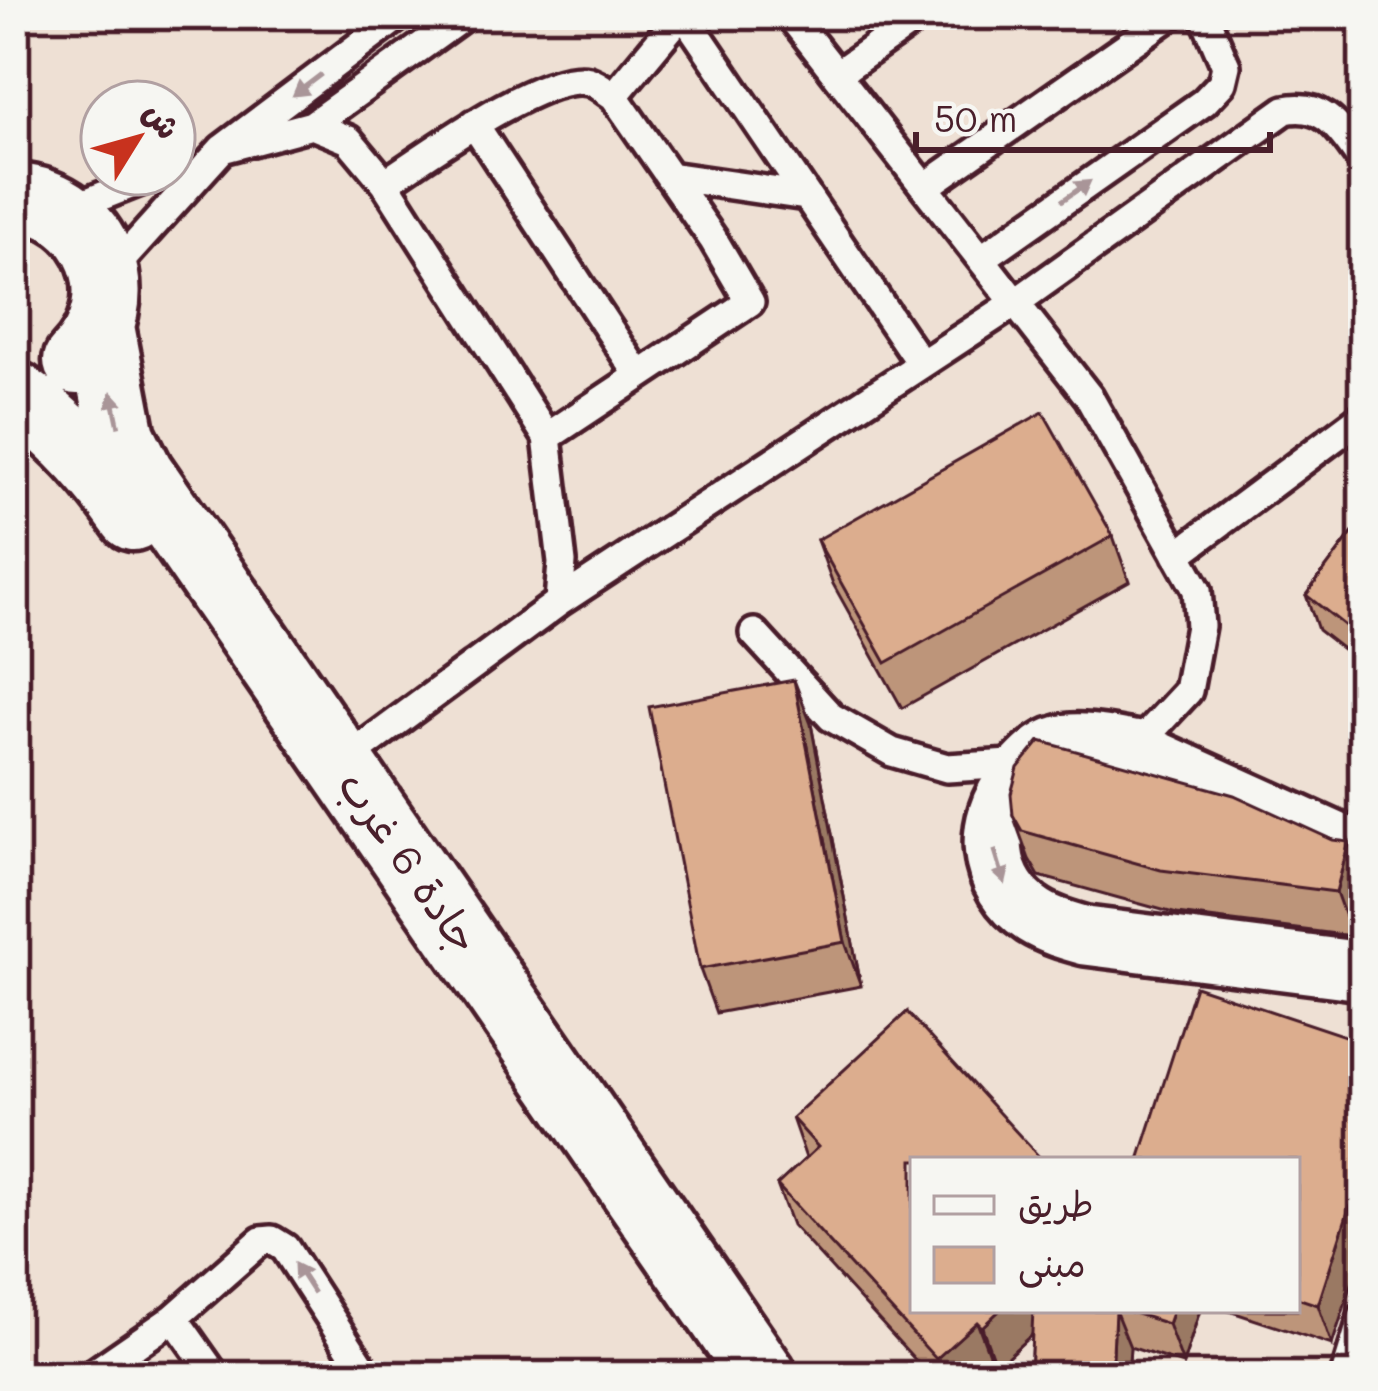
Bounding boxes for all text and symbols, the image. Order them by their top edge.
one-way arrow [291,73,322,97]
north arrow [78,78,198,198]
scale bar [916,78,1270,152]
text: ش [135,92,191,146]
text: 50 m [934,94,1017,141]
one-way arrow [1060,180,1093,203]
one-way arrow [105,389,124,427]
street label: جادة 6 غرب [327,759,493,963]
one-way arrow [992,850,1010,886]
legend [910,1157,1300,1313]
text: طريق [1018,1179,1094,1226]
text: مبنى [1018,1239,1086,1288]
one-way arrow [294,1262,316,1294]

